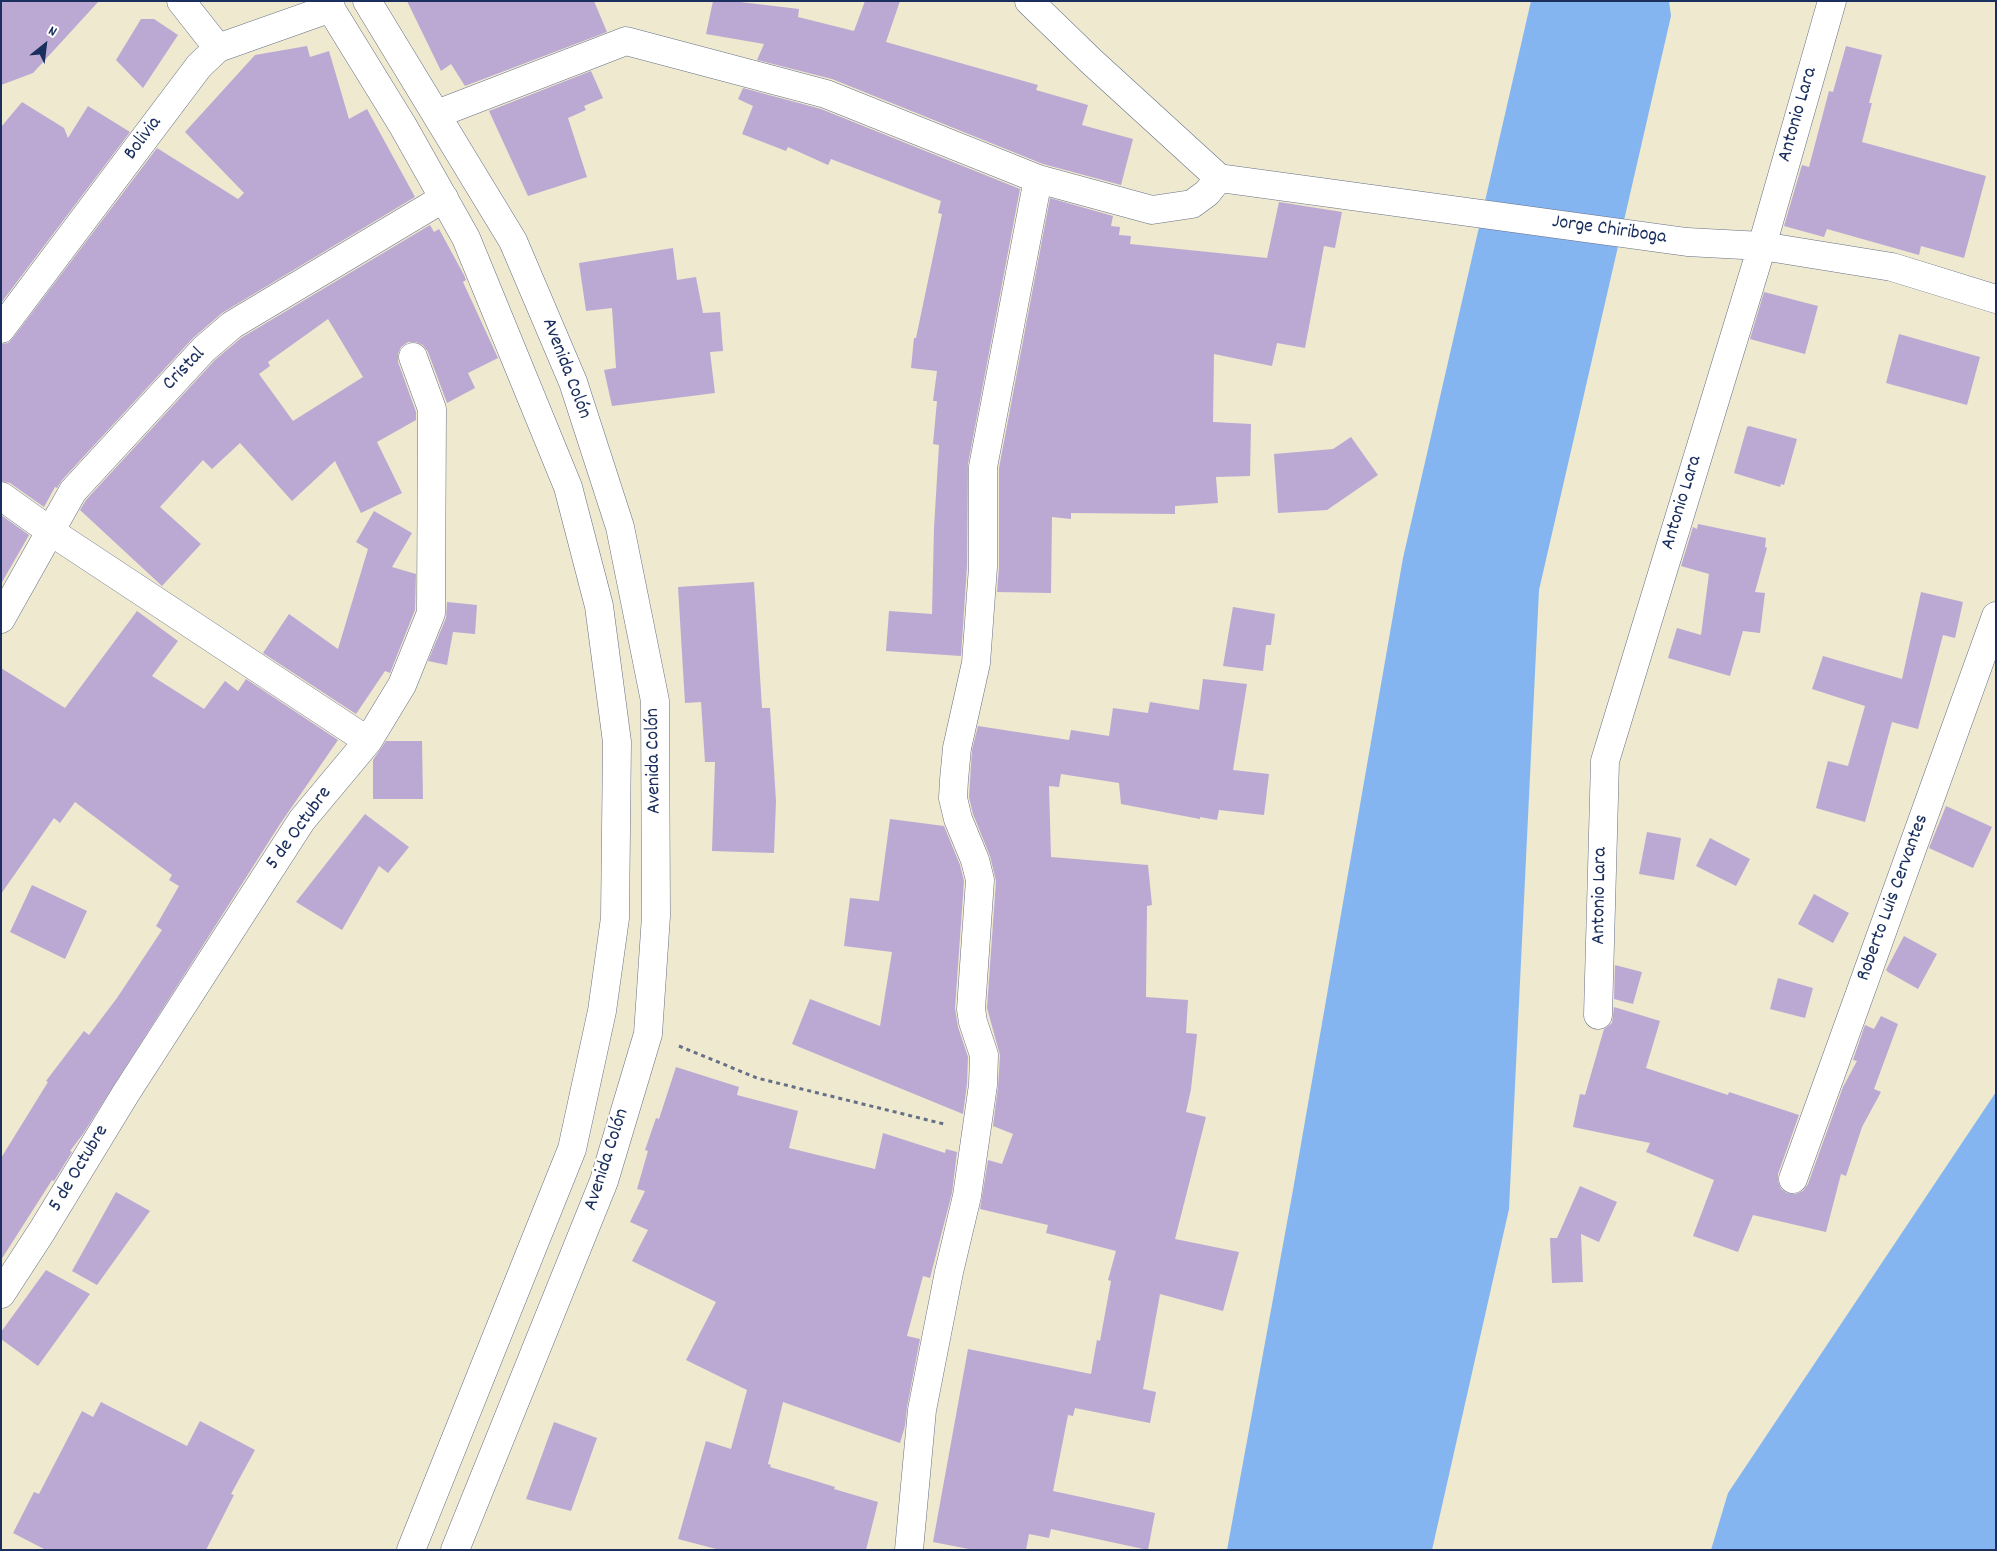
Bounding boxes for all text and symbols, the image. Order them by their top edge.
north arrow [20,20,70,70]
text: N [44,21,60,42]
street label: Antonio Lara [1774,65,1824,165]
street label: Bolivia [120,113,168,165]
street label: Jorge Chiriboga [1550,211,1668,251]
street label: Avenida Colón [535,315,595,423]
street label: Cristal [159,343,211,397]
street label: Antonio Lara [1657,453,1709,553]
street label: Avenida Colón [642,708,668,814]
street label: 5 de Octubre [262,783,338,875]
street label: Roberto Luis Cervantes [1853,811,1935,985]
street label: Antonio Lara [1588,847,1614,945]
street label: Avenida Colón [580,1106,636,1214]
street label: 5 de Octubre [45,1121,115,1217]

